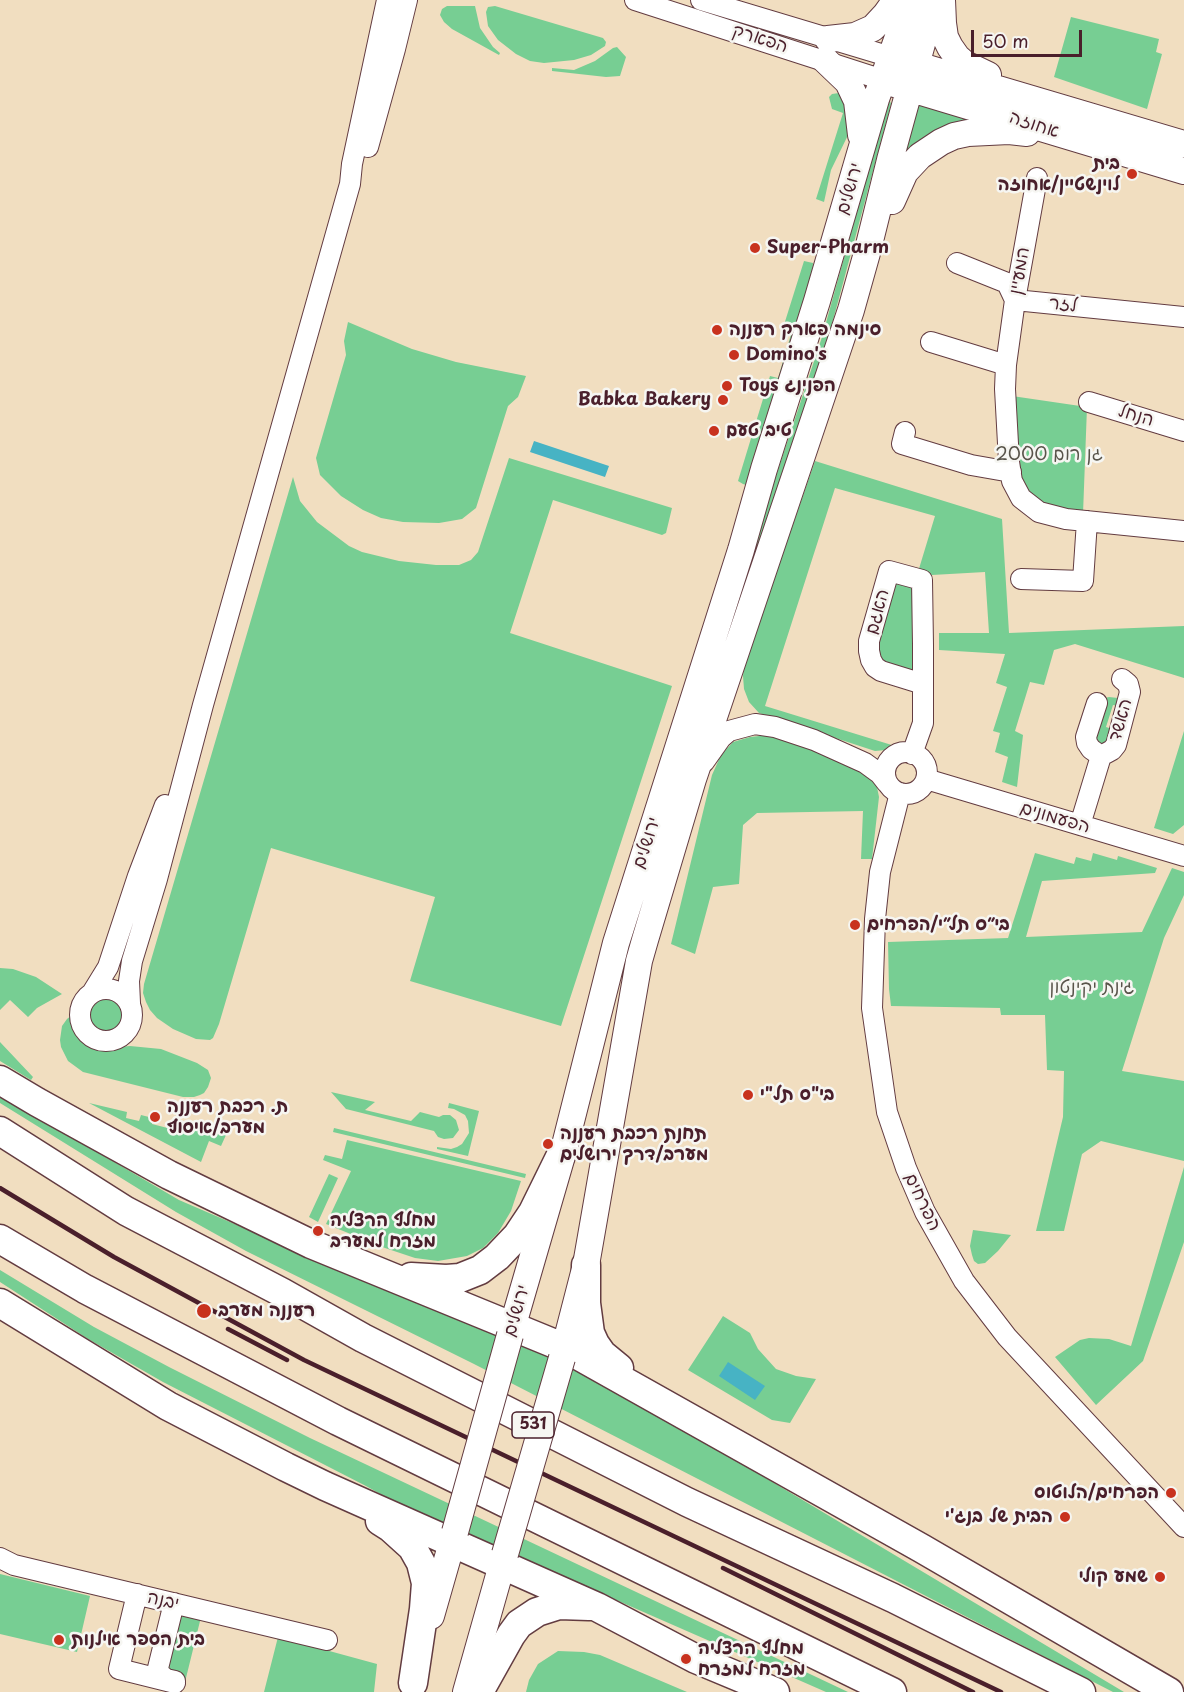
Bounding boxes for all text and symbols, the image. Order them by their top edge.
scale bar [974,18,1085,56]
street label: הפארק [730,20,790,58]
text: 50 m [982,27,1029,54]
street label: אחוזה [1006,107,1062,143]
place label: בית לוינשטיין/אחוזה [998,153,1120,195]
street label: ירושלים [832,161,868,217]
marker: בית לוינשטיין/אחוזה [1125,167,1139,181]
place label: Super-Pharm [767,237,889,259]
marker: Super-Pharm [748,241,762,255]
street label: המעיין [1005,245,1035,297]
street label: לזר [1048,293,1078,317]
place label: סינמה פארק רעננה [729,319,881,341]
marker: סינמה פארק רעננה [710,323,724,337]
place label: Domino's [746,344,827,366]
marker: Domino's [727,348,741,362]
place label: Toys הפנינג [739,375,836,397]
marker: Toys הפנינג [720,379,734,393]
place label: Babka Bakery [578,389,711,411]
marker: Babka Bakery [716,393,730,407]
street label: הנחל [1116,400,1156,432]
place label: טיב טעם [726,420,792,442]
marker: טיב טעם [707,424,721,438]
park label: גן רום 2000 [995,444,1103,466]
street label: האגם [862,587,894,637]
street label: האשד [1105,696,1137,744]
street label: הפעמונים [1017,798,1093,838]
street label: ירושלים [629,815,665,871]
place label: בי״ס תל״י/הפרחים [867,914,1010,936]
marker: בי״ס תל״י/הפרחים [848,918,862,932]
park label: גינת יקינטון [1050,977,1134,999]
place label: בי"ס תל"י [760,1084,835,1106]
marker: בי"ס תל"י [741,1088,755,1102]
place label: ת. רכבת רעננה מערב/איסוף [167,1096,288,1138]
marker: ת. רכבת רעננה מערב/איסוף [148,1110,162,1124]
place label: תחנת רכבת רעננה מערב/דרך ירושלים [560,1123,708,1166]
marker: תחנת רכבת רעננה מערב/דרך ירושלים [541,1137,555,1151]
street label: הפרחים [899,1170,945,1234]
place label: מחלף הרצליה מזרח למערב [330,1210,436,1252]
marker: מחלף הרצליה מזרח למערב [311,1224,325,1238]
street label: ירושלים [499,1283,535,1339]
place label: רעננה מערב [218,1300,315,1322]
marker: רעננה מערב [195,1302,213,1320]
road number: 531 [512,1412,554,1438]
place label: הפרחים/הלוטוס [1034,1482,1159,1504]
marker: הפרחים/הלוטוס [1164,1486,1178,1500]
place label: הבית של בנג'י [945,1506,1053,1528]
marker: הבית של בנג'י [1058,1510,1072,1524]
place label: שמע קולי [1079,1566,1148,1588]
marker: שמע קולי [1153,1570,1167,1584]
street label: יבנה [145,1587,181,1615]
place label: בית הספר אילנות [71,1629,205,1651]
marker: בית הספר אילנות [52,1633,66,1647]
place label: מחלף הרצליה מזרח למזרח [698,1638,806,1680]
marker: מחלף הרצליה מזרח למזרח [679,1652,693,1666]

